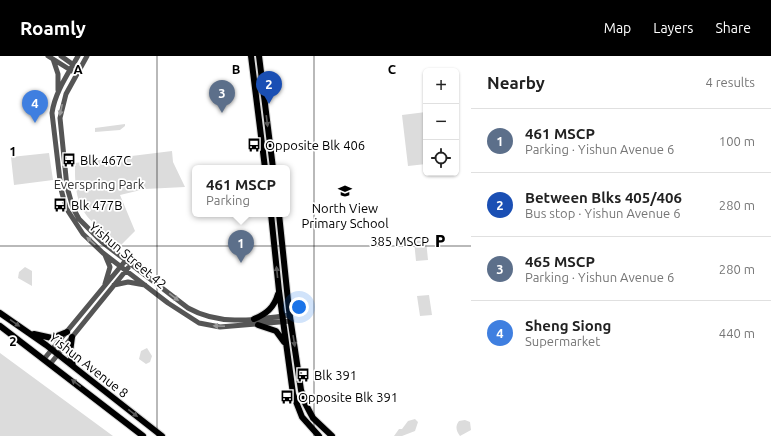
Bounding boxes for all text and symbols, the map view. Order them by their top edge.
text: Roamly [20,17,86,39]
text: Map [604,20,631,36]
text: Layers [653,20,693,36]
text: Share [715,20,751,36]
text: A [73,62,83,76]
text: B [232,62,241,76]
text: C [388,62,397,76]
map controls [423,68,459,176]
button: + [423,68,459,104]
pin: 2 [256,71,282,104]
text: Nearby [487,73,545,92]
text: 4 results [705,75,755,89]
pin: 3 [209,80,235,113]
pin: 4 [22,90,48,123]
one-way arrow [58,104,64,116]
button: − [423,104,459,140]
one-way arrow [264,115,270,127]
text: 461 MSCP [525,125,595,142]
text: 1 [496,134,504,148]
text: 100 m [719,134,755,148]
bus stop icon: Opposite Blk 406 [246,137,262,153]
place label: Opposite Blk 406 [265,138,365,152]
button: locate [423,140,459,176]
text: Parking · Yishun Avenue 6 [525,142,674,156]
text: 1 [9,144,17,158]
bus stop icon: Blk 467C [61,152,77,168]
place label: Blk 467C [80,153,131,167]
popup [192,165,290,217]
text: 461 MSCP [206,176,276,193]
park label: Everspring Park [54,177,145,191]
school or university icon: North View Primary School [337,183,353,199]
text: Between Blks 405/406 [525,189,682,206]
text: Parking [206,193,250,207]
bus stop icon: Blk 477B [52,197,68,213]
place label: Blk 477B [71,198,122,212]
text: 2 [496,198,504,212]
text: 280 m [719,198,755,212]
place label: North View Primary School [301,201,389,230]
text: Bus stop · Yishun Avenue 6 [525,206,681,220]
street label: Yishun Street 42 [87,219,169,291]
pin: 1 [228,230,254,263]
parking icon: 385 MSCP [432,233,448,249]
place label: 385 MSCP [370,234,429,248]
one-way arrow [86,237,96,246]
text: 465 MSCP [525,253,595,270]
text: 3 [496,262,504,276]
text: 280 m [719,262,755,276]
one-way arrow [274,266,280,278]
text: Parking · Yishun Avenue 6 [525,270,674,284]
one-way arrow [168,293,179,301]
your location [289,297,309,317]
text: Sheng Siong [525,317,611,334]
one-way arrow [10,319,20,327]
one-way arrow [213,323,225,330]
text: 4 [496,326,504,340]
text: 440 m [719,326,755,340]
street label: Yishun Avenue 8 [47,330,131,400]
text: 2 [9,334,17,348]
one-way arrow [291,334,297,347]
text: Supermarket [525,334,600,348]
bus stop icon: Blk 391 [295,367,311,383]
place label: Blk 391 [314,368,357,382]
one-way arrow [71,379,82,388]
bus stop icon: Opposite Blk 391 [279,389,295,405]
place label: Opposite Blk 391 [298,390,398,404]
one-way arrow [128,409,139,417]

